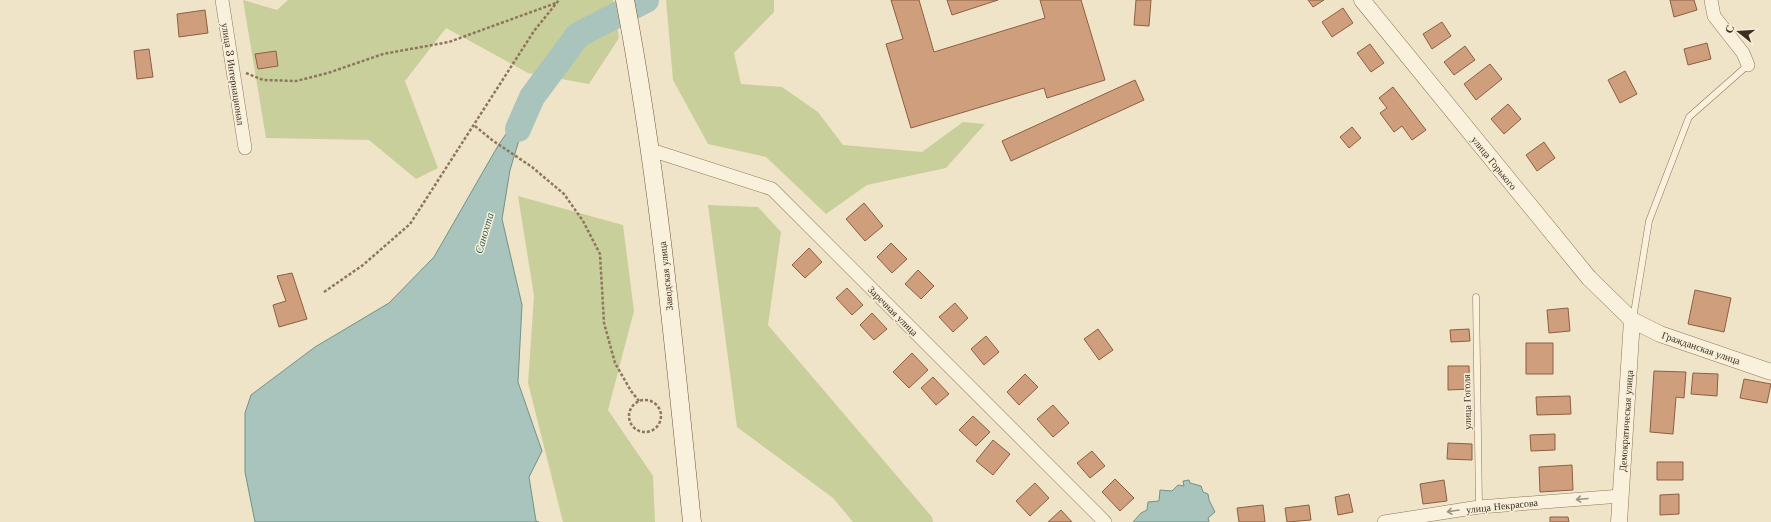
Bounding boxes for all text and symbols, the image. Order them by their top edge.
north arrow [1719,12,1759,52]
street label: улица 3 Интернационал [218,22,248,126]
text: С [1722,23,1737,35]
street label: улица Горького [1468,134,1520,192]
water label: Санохта [471,210,497,255]
street label: Заводская улица [656,240,676,311]
street label: Заречная улица [865,283,921,339]
street label: Гражданская улица [1660,328,1742,368]
street label: Демократическая улица [1616,369,1636,472]
street label: улица Гоголя [1460,374,1474,430]
one-way arrow [1576,495,1589,502]
street label: улица Некрасова [1466,496,1539,516]
one-way arrow [1446,507,1459,515]

